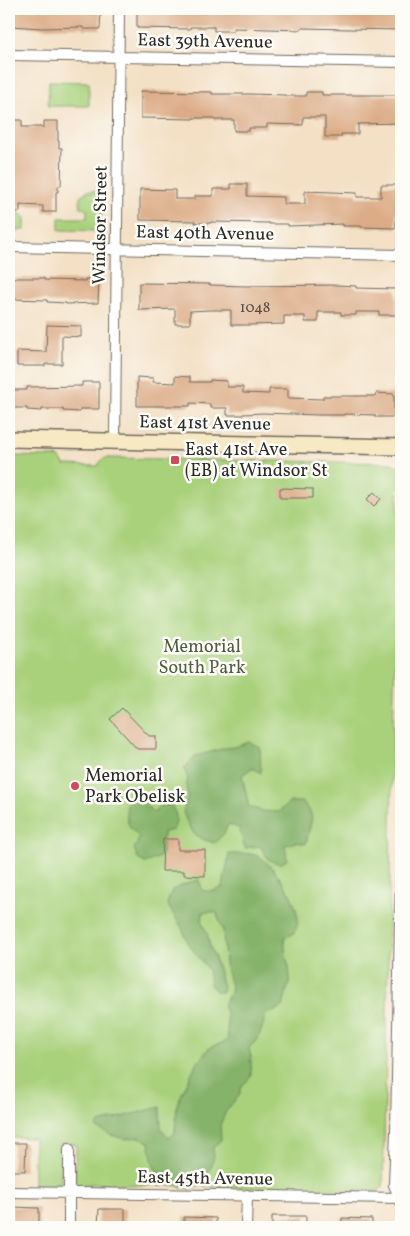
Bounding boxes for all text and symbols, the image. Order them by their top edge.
street label: East 39th Avenue [137,28,273,56]
street label: Windsor Street [87,165,115,285]
street label: East 40th Avenue [136,220,274,248]
house number: 1048 [240,298,270,319]
street label: East 41st Avenue [139,410,271,438]
place label: East 41st Ave (EB) at Windsor St [185,438,328,484]
marker: East 41st Ave (EB) at Windsor St [169,454,181,466]
park label: Memorial South Park [158,635,246,681]
place label: Memorial Park Obelisk [85,764,185,810]
marker: Memorial Park Obelisk [69,780,81,792]
street label: East 45th Avenue [137,1165,273,1193]

